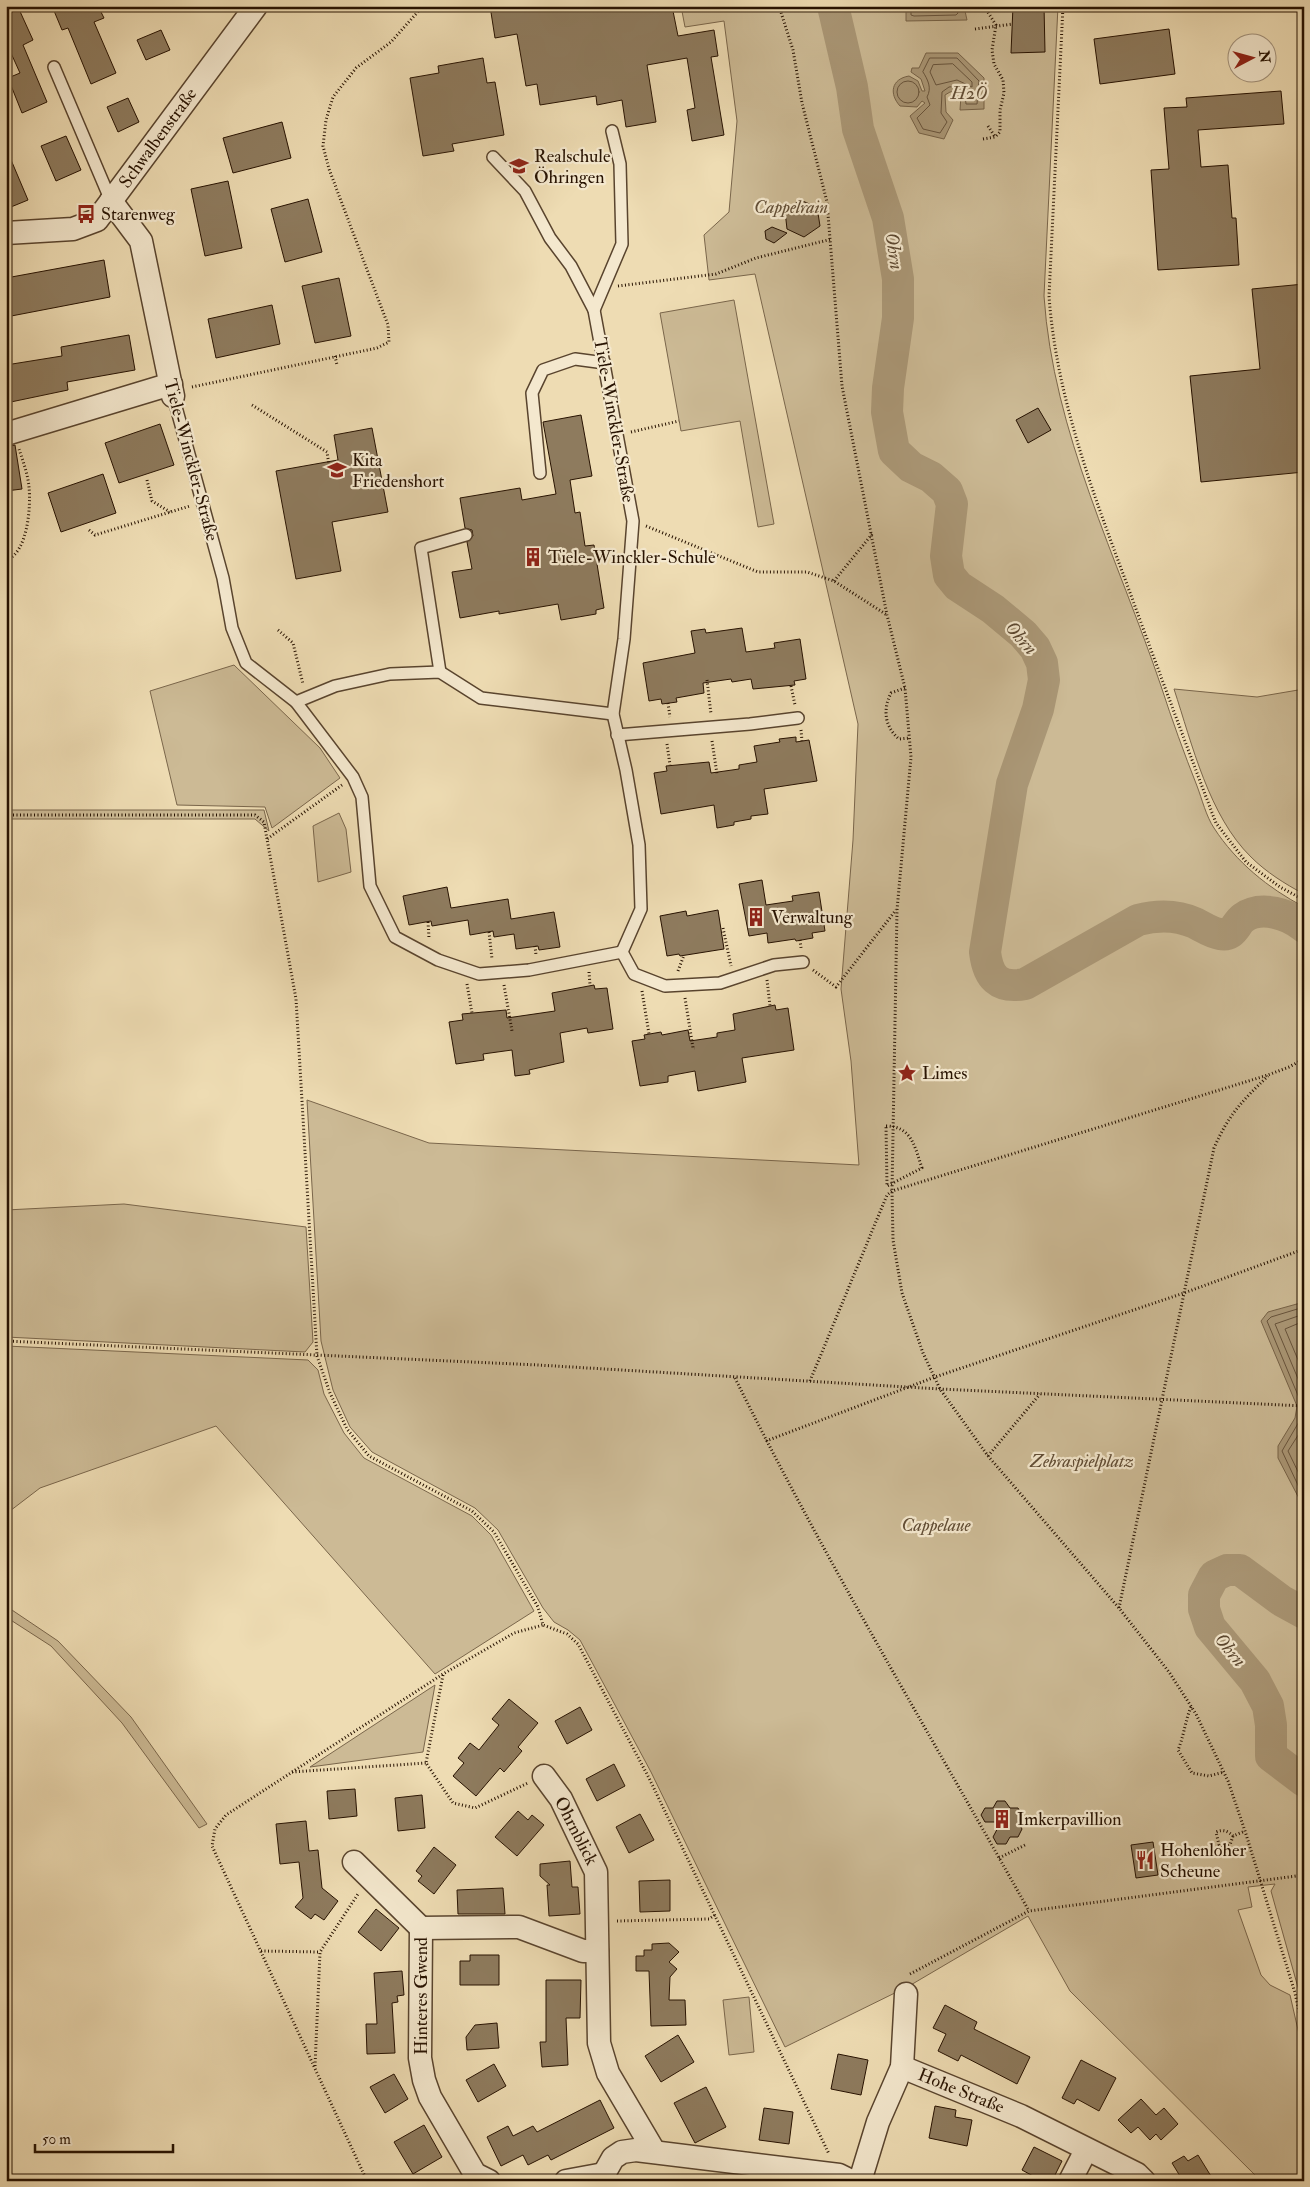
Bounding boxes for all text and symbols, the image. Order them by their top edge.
north arrow [1228,32,1278,82]
text: N [1255,49,1274,64]
park label: H2Ö [950,82,987,105]
street label: Schwalbenstraße [114,83,202,193]
place label: Realschule Öhringen [534,145,611,189]
school or university icon: Realschule Öhringen [508,155,530,177]
park label: Cappelrain [754,196,828,219]
bus stop icon: Starenweg [75,203,97,225]
place label: Starenweg [101,203,176,226]
water label: Ohrn [879,231,909,271]
street label: Tiele-Winckler-Straße [588,336,640,505]
street label: Tiele-Winckler-Straße [158,376,224,544]
place label: Kita Friedenshort [352,449,444,493]
school or university icon: Kita Friedenshort [326,459,348,481]
building icon: Tiele-Winckler-Schule [522,546,544,568]
place label: Tiele-Winckler-Schule [548,546,716,569]
water label: Ohrn [1000,616,1042,660]
building icon: Verwaltung [745,906,767,928]
place label: Verwaltung [771,906,854,929]
place icon: Limes [896,1062,918,1084]
place label: Limes [922,1062,967,1085]
park label: Zebraspielplatz [1029,1450,1134,1473]
park label: Cappelaue [901,1514,972,1537]
water label: Ohrn [1209,1628,1251,1672]
street label: Ohrnblick [549,1793,603,1869]
building icon: Imkerpavillion [991,1808,1013,1830]
place label: Imkerpavillion [1017,1808,1121,1831]
place label: Hohenloher Scheune [1160,1839,1246,1883]
restaurant icon: Hohenloher Scheune [1134,1849,1156,1871]
street label: Hinteres Gwend [410,1937,433,2055]
street label: Hohe Straße [914,2063,1008,2119]
scale bar [35,2122,172,2154]
text: 50 m [42,2130,71,2149]

